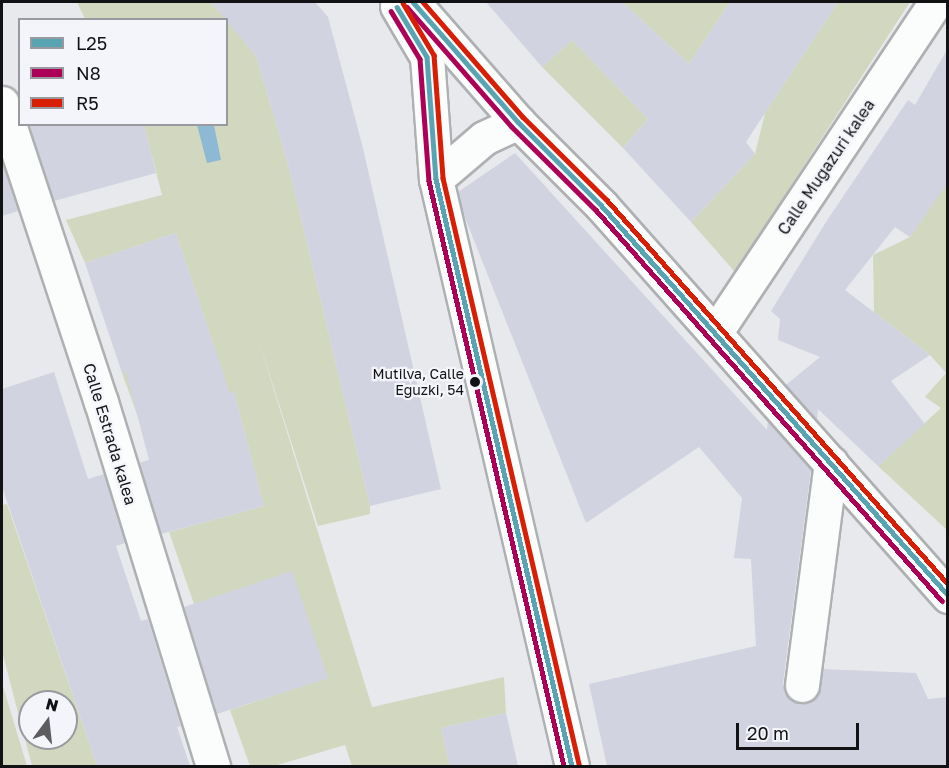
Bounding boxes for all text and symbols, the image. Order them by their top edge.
legend [18,18,228,126]
text: L25 [76,32,107,54]
text: N8 [76,62,101,84]
text: R5 [76,92,99,114]
street label: Calle Mugazuri kalea [774,96,878,238]
street label: Calle Estrada kalea [79,361,141,507]
place label: Mutilva, Calle Eguzki, 54 [373,366,464,398]
marker: Mutilva, Calle Eguzki, 54 [469,376,481,388]
north arrow [18,690,78,750]
text: N [44,693,61,716]
scale bar [739,711,862,749]
text: 20 m [747,722,789,744]

